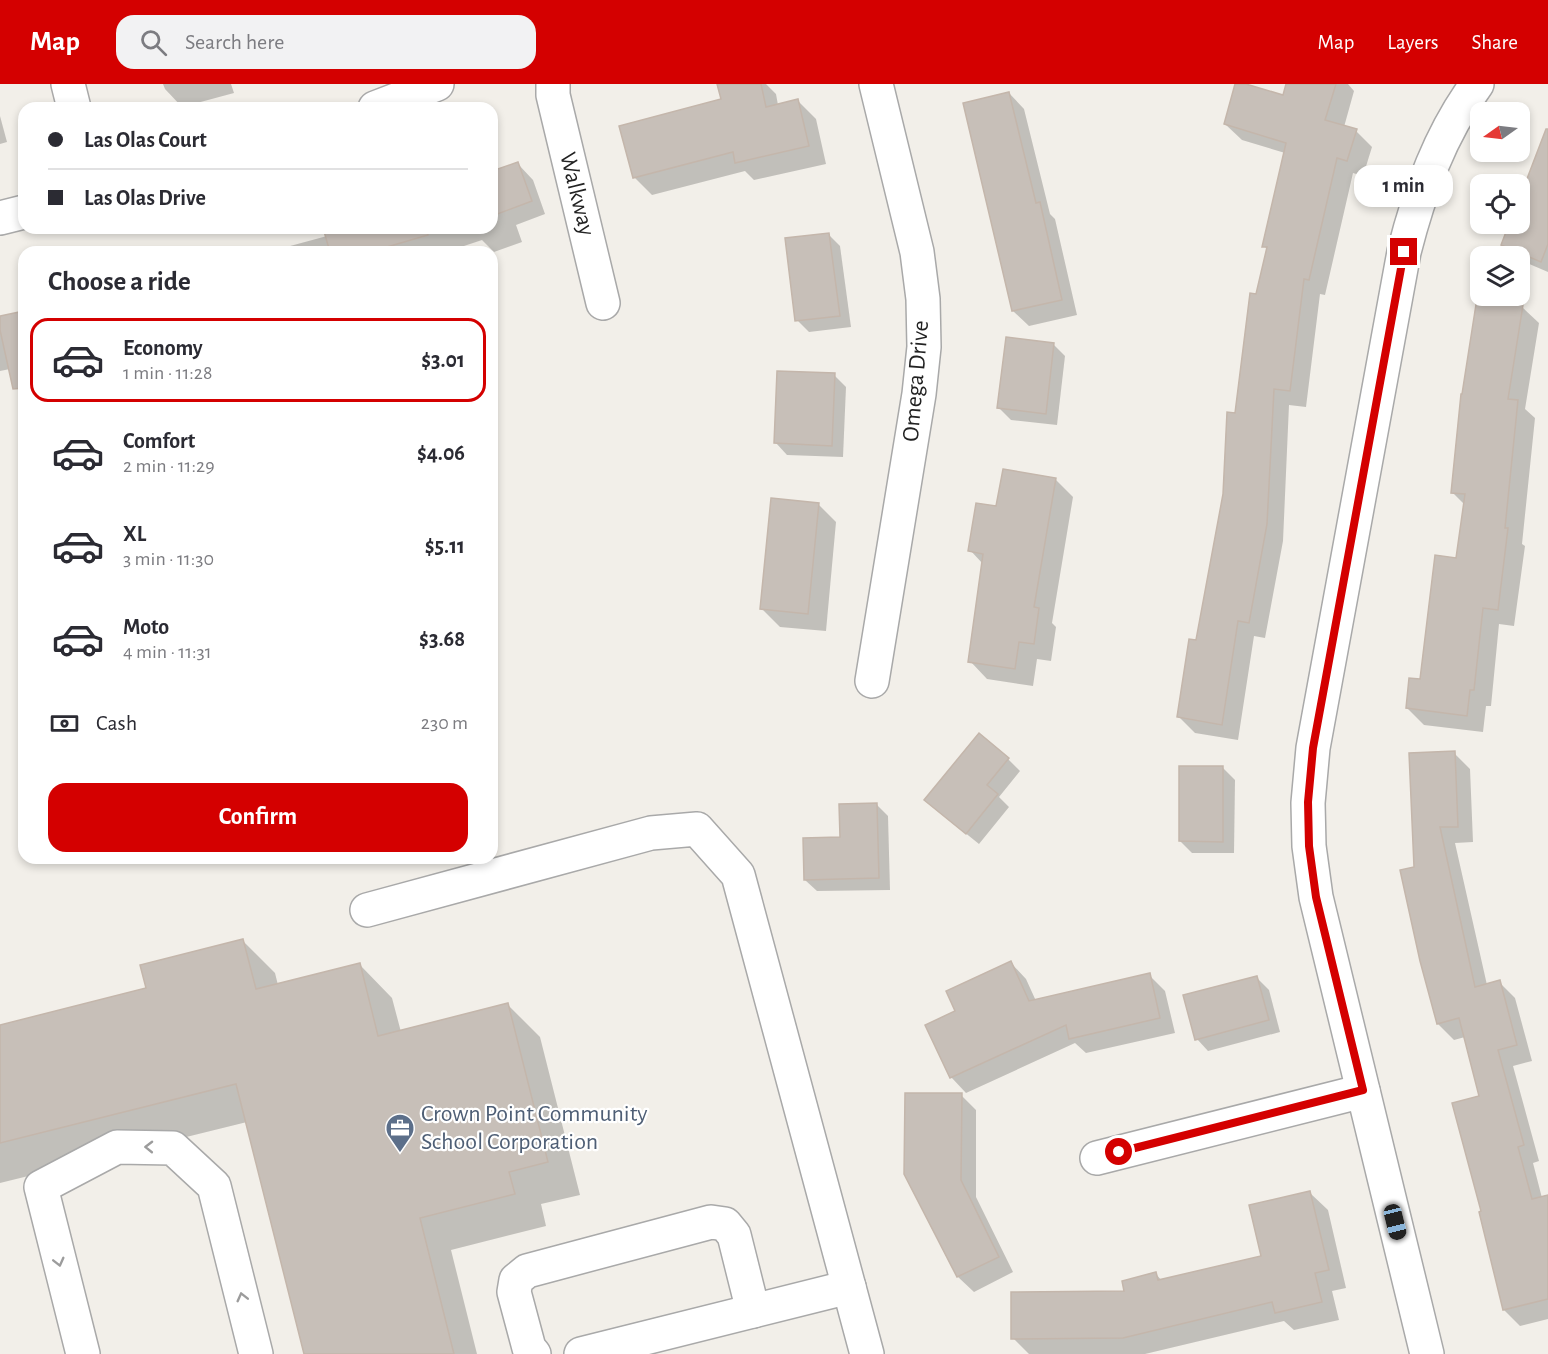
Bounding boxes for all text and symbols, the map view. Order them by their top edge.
search box [116,15,536,69]
icon: search [137,26,170,59]
text: Map [30,28,80,56]
text: Search here [185,31,284,53]
text: Map [1318,32,1354,53]
text: Layers [1387,32,1438,53]
text: Share [1471,32,1518,53]
north arrow [1470,102,1530,162]
map controls [1470,102,1530,306]
text: Las Olas Court [84,129,207,151]
street label: Walkway [555,150,599,238]
callout: 1 min [1354,165,1454,207]
button: locate [1470,174,1530,234]
text: 1 min [1382,176,1425,196]
text: Las Olas Drive [84,187,206,209]
route end [1390,238,1417,265]
button: layers [1470,246,1530,306]
text: Choose a ride [48,268,191,295]
street label: Omega Drive [899,319,933,443]
icon: car [51,333,105,387]
text: Economy [123,337,203,359]
text: $3.01 [421,349,465,371]
text: 1 min · 11:28 [123,363,212,383]
icon: car [51,426,105,480]
text: Comfort [123,430,195,452]
text: $4.06 [417,442,465,464]
text: 2 min · 11:29 [123,456,215,476]
icon: car [51,519,105,573]
text: XL [123,523,146,545]
text: $5.11 [425,535,465,557]
text: 3 min · 11:30 [123,549,214,569]
icon: car [51,612,105,666]
text: Moto [123,616,169,638]
text: $3.68 [419,628,465,650]
text: 4 min · 11:31 [123,642,212,662]
icon: cash [48,707,81,740]
text: Cash [96,712,137,734]
text: 230 m [421,713,468,733]
button: Confirm [48,783,468,852]
place label: Crown Point Community School Corporation [421,1102,648,1154]
office icon: Crown Point Community School Corporation [384,1112,416,1154]
route start [1105,1138,1132,1165]
one-way arrow [144,1141,153,1154]
car [1382,1202,1408,1242]
one-way arrow [51,1256,64,1266]
one-way arrow [237,1292,249,1303]

